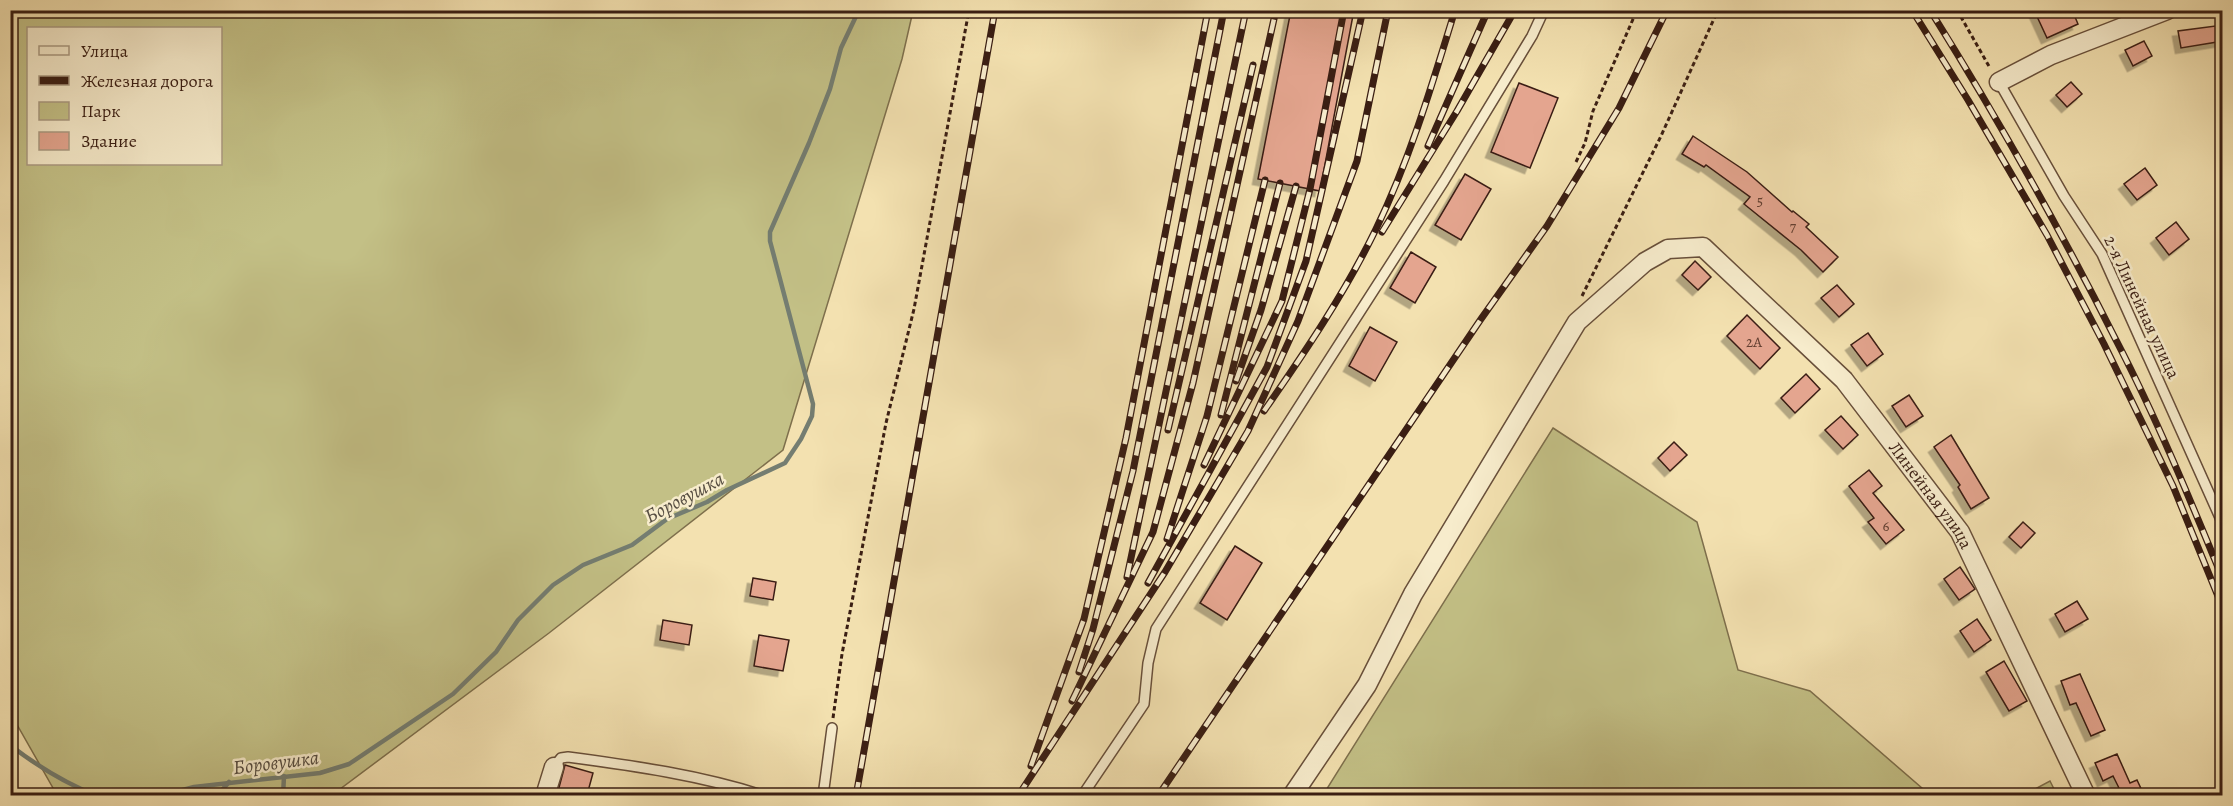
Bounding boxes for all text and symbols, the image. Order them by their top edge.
legend [27,27,222,165]
text: Улица [81,39,129,63]
text: Железная дорога [81,69,214,93]
text: Парк [81,99,121,123]
text: Здание [81,129,137,153]
house number: 5 [1757,191,1763,211]
house number: 7 [1790,217,1797,237]
street label: 2-я Линейная улица [2098,231,2186,383]
house number: 2А [1746,332,1762,352]
street label: Линейная улица [1883,437,1979,554]
water label: Боровушка [640,465,729,530]
house number: 6 [1883,516,1890,536]
water label: Боровушка [231,744,321,781]

